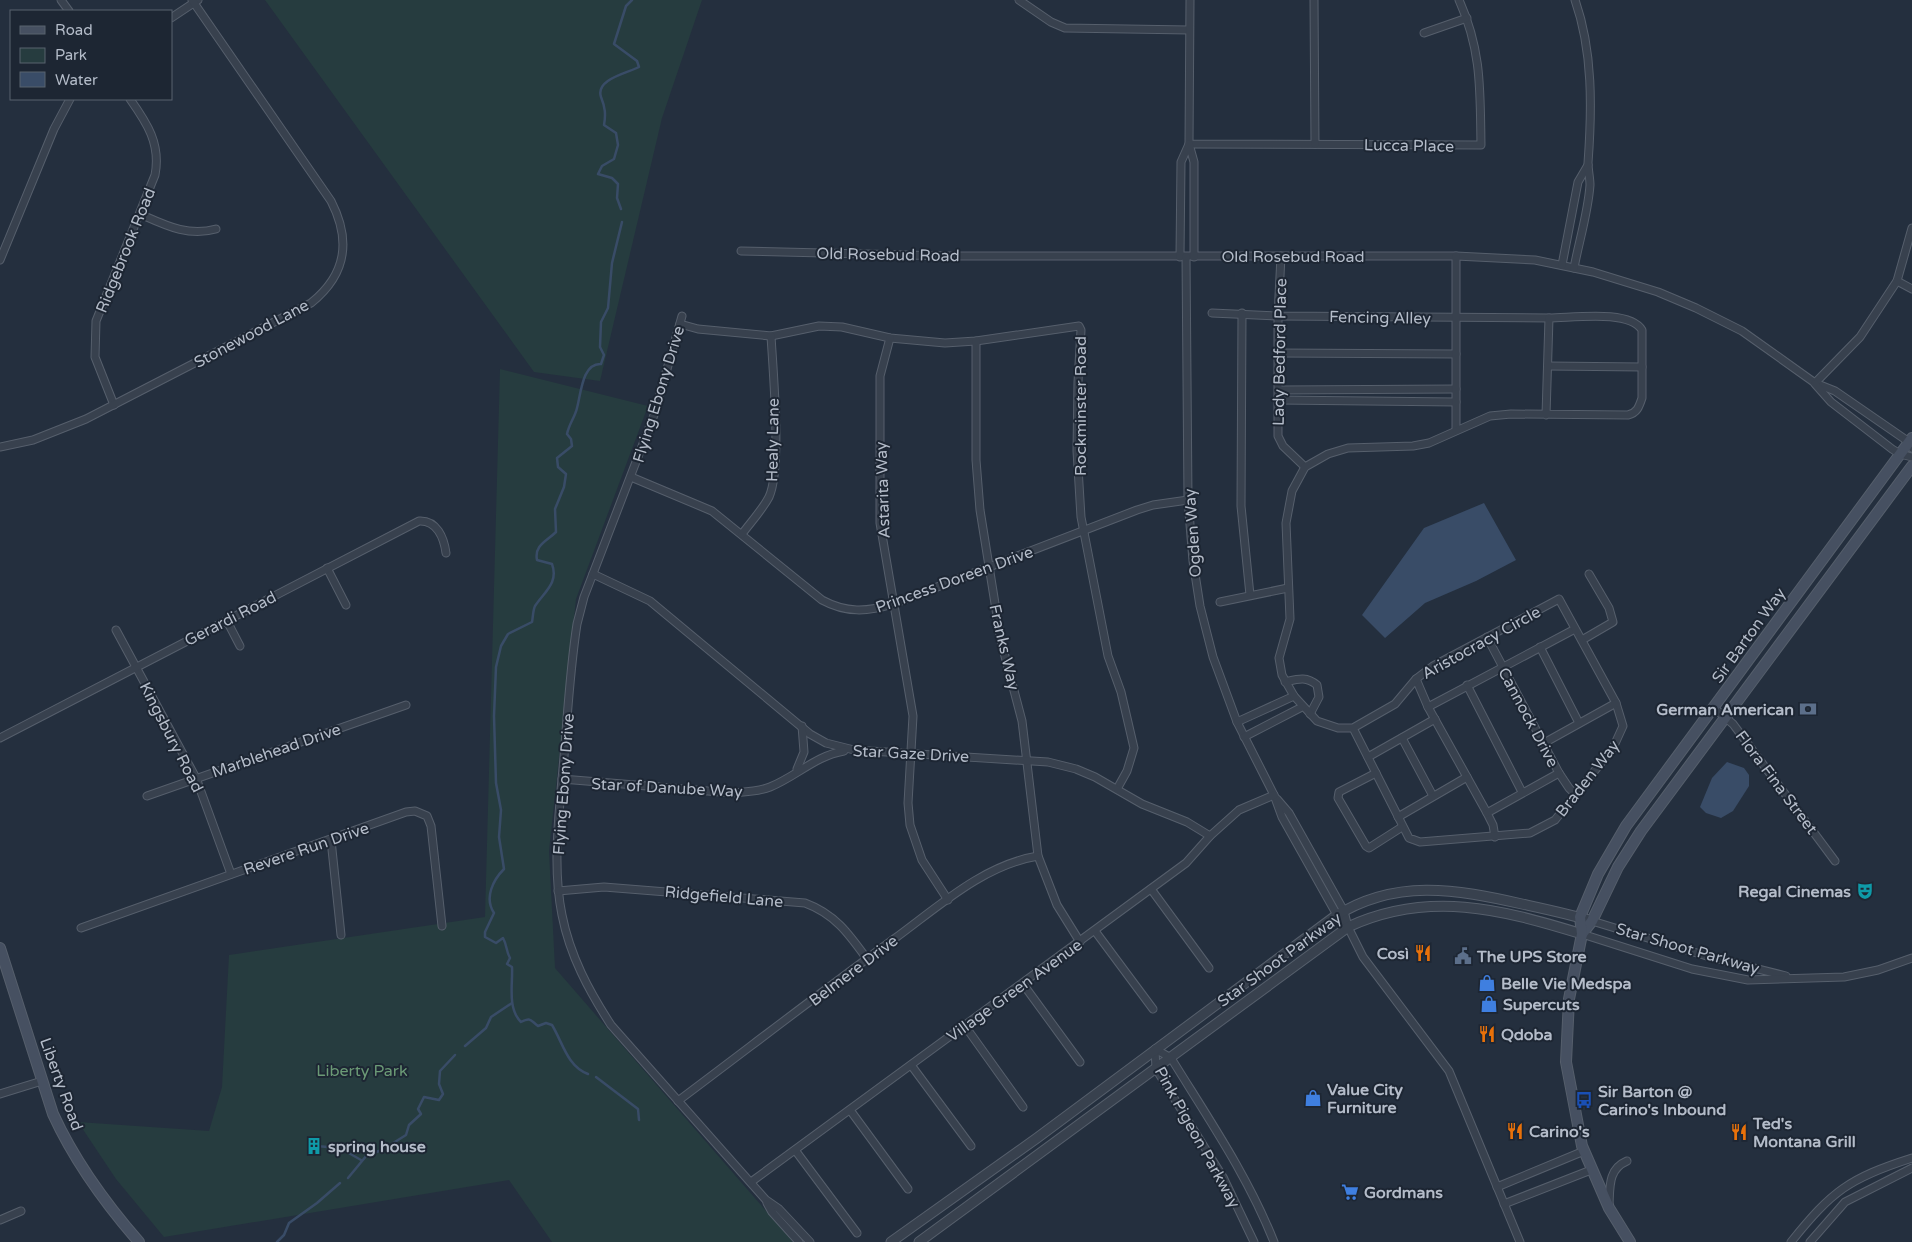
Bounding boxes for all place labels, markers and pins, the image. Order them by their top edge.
bank icon: German American [1798,699,1818,719]
place label: German American [1656,700,1794,720]
theatre icon: Regal Cinemas [1855,881,1875,901]
place label: Regal Cinemas [1738,882,1851,902]
restaurant icon: Così [1413,943,1433,963]
place label: Così [1377,944,1409,964]
public building icon: The UPS Store [1453,946,1473,966]
place label: The UPS Store [1476,947,1587,967]
shop icon: Belle Vie Medspa [1477,973,1497,993]
place label: Belle Vie Medspa [1501,974,1632,994]
shop icon: Supercuts [1479,994,1499,1014]
place label: Supercuts [1503,995,1580,1015]
restaurant icon: Qdoba [1477,1024,1497,1044]
place label: Qdoba [1501,1025,1553,1045]
place label: Value City Furniture [1327,1080,1403,1118]
place label: Sir Barton @ Carino's Inbound [1598,1082,1726,1120]
shop icon: Value City Furniture [1303,1088,1323,1108]
bus stop icon: Sir Barton @ Carino's Inbound [1574,1090,1594,1110]
place label: Ted's Montana Grill [1752,1114,1856,1152]
restaurant icon: Carino's [1505,1121,1525,1141]
place label: Carino's [1529,1122,1590,1142]
restaurant icon: Ted's Montana Grill [1729,1122,1749,1142]
building icon: spring house [304,1136,324,1156]
place label: spring house [328,1137,426,1157]
supermarket icon: Gordmans [1340,1182,1360,1202]
place label: Gordmans [1364,1183,1443,1203]

